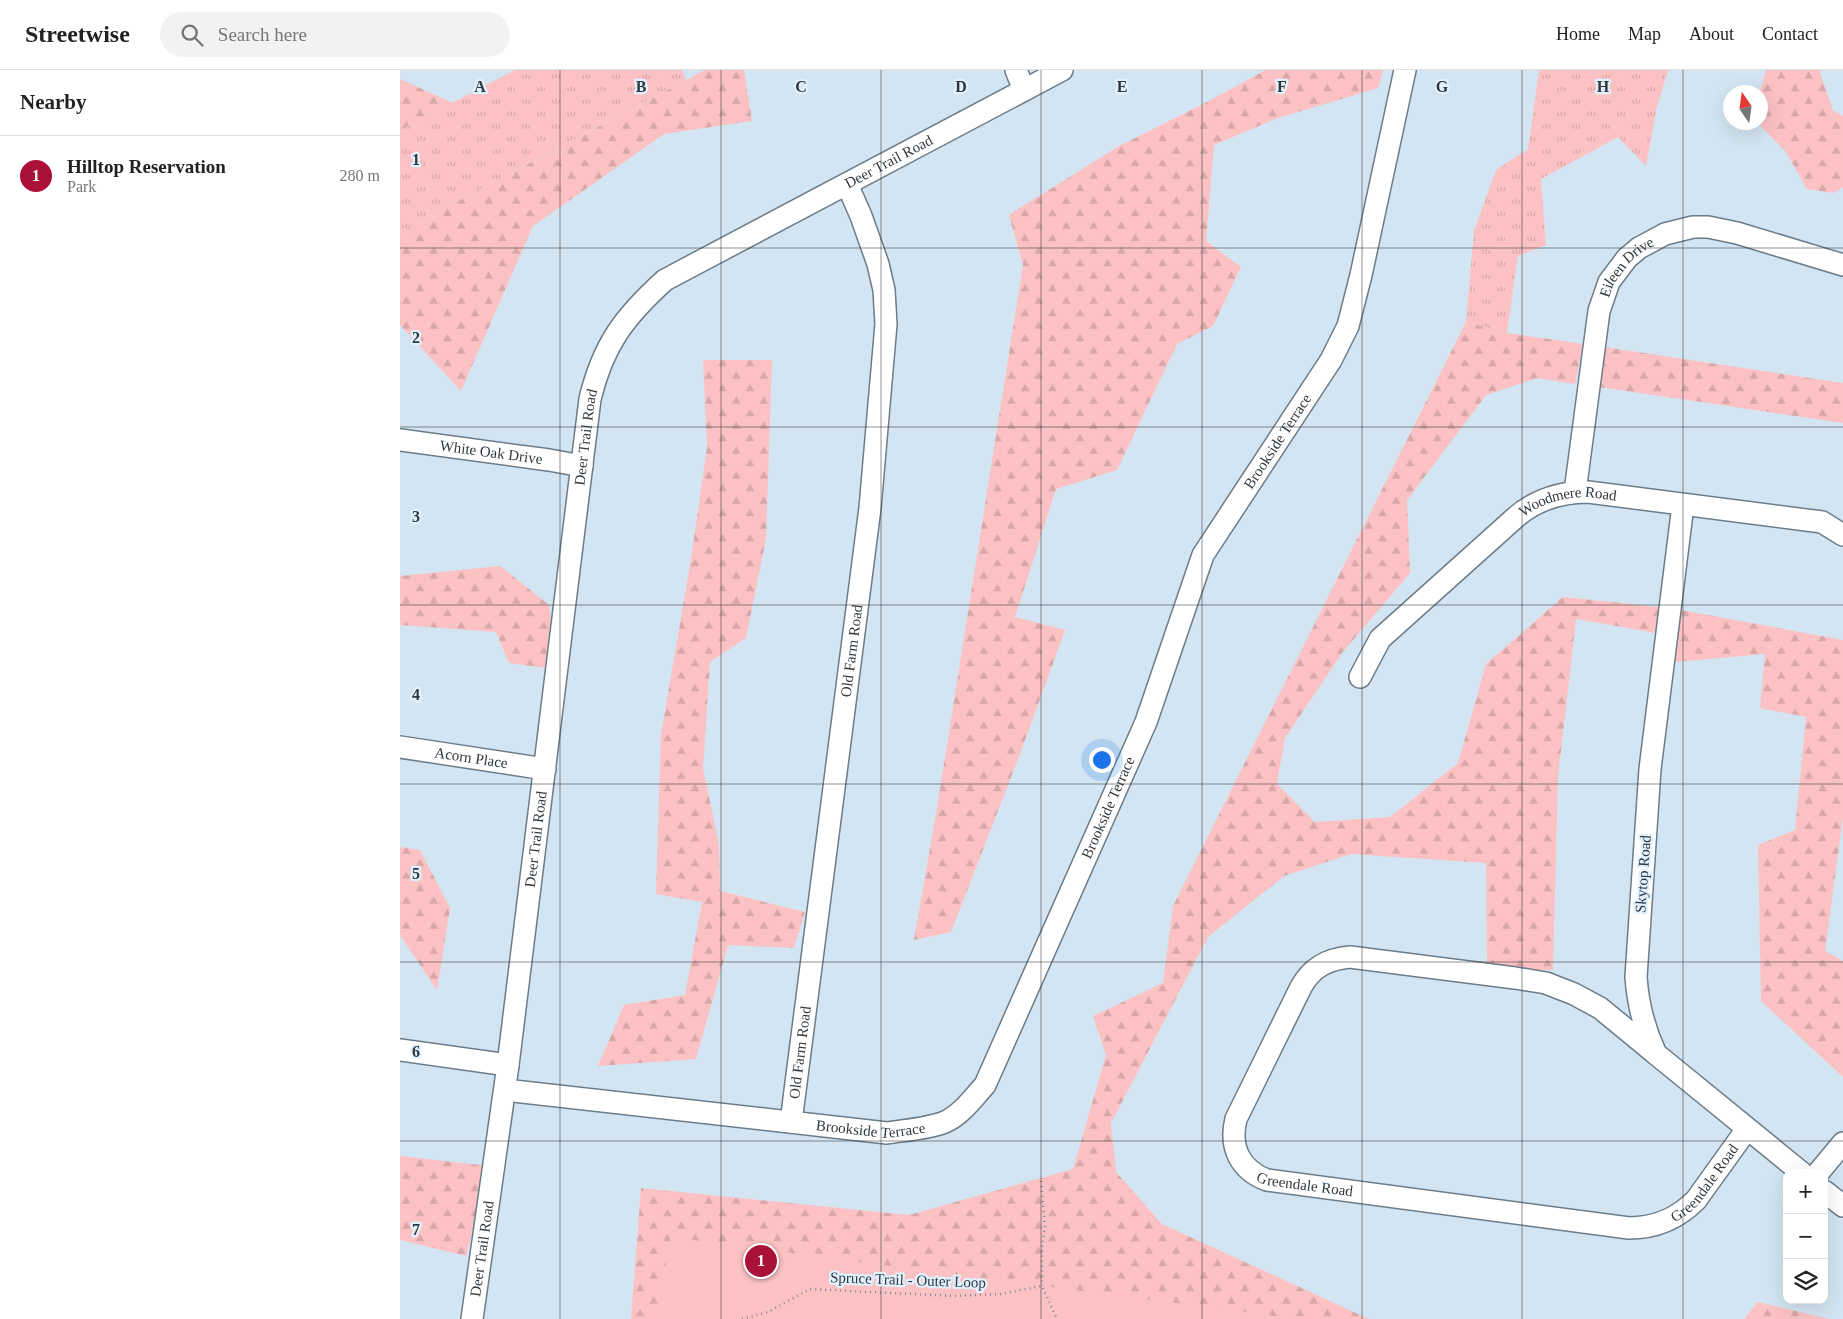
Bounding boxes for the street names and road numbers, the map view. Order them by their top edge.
street label: Deer Trail Road [842,132,936,191]
street label: Eileen Drive [1596,234,1657,299]
street label: Deer Trail Road [571,387,600,486]
street label: Brookside Terrace [1241,391,1315,492]
street label: White Oak Drive [439,437,544,467]
street label: Woodmere Road [1516,484,1618,520]
street label: Old Farm Road [838,603,866,698]
street label: Acorn Place [434,744,509,771]
street label: Brookside Terrace [1078,754,1138,861]
street label: Deer Trail Road [522,790,550,888]
street label: Skytop Road [1632,834,1654,913]
street label: Old Farm Road [786,1005,814,1100]
street label: Brookside Terrace [815,1117,927,1141]
street label: Greendale Road [1668,1141,1742,1225]
street label: Greendale Road [1254,1168,1354,1199]
street label: Deer Trail Road [467,1199,497,1298]
street label: Spruce Trail - Outer Loop [830,1269,986,1291]

